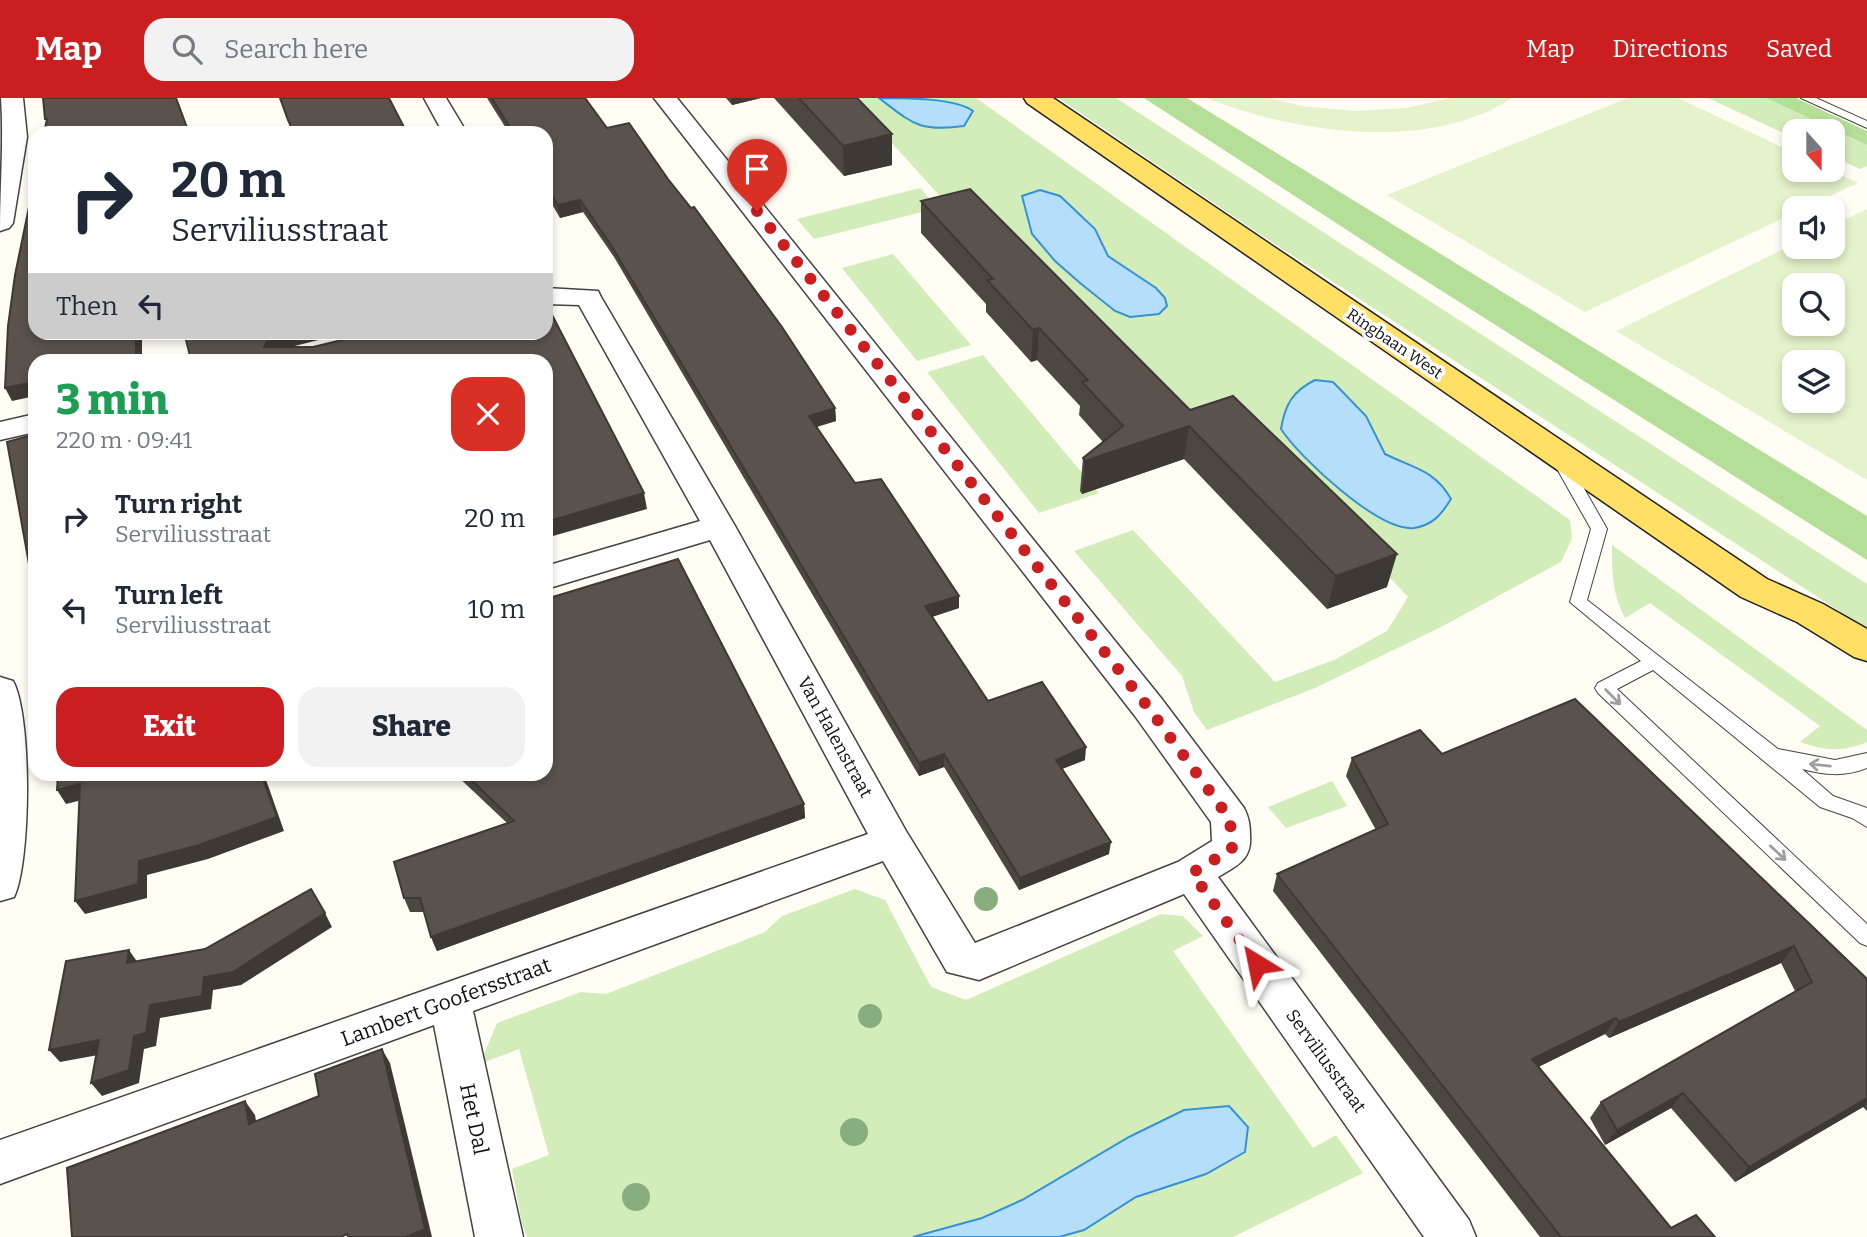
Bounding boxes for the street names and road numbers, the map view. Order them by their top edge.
street label: Ringbaan West [1343,304,1446,383]
street label: Van Halenstraat [793,673,878,802]
street label: Lambert Goofersstraat [337,952,555,1052]
street label: Serviliusstraat [1281,1005,1371,1117]
street label: Het Dal [454,1081,494,1157]

